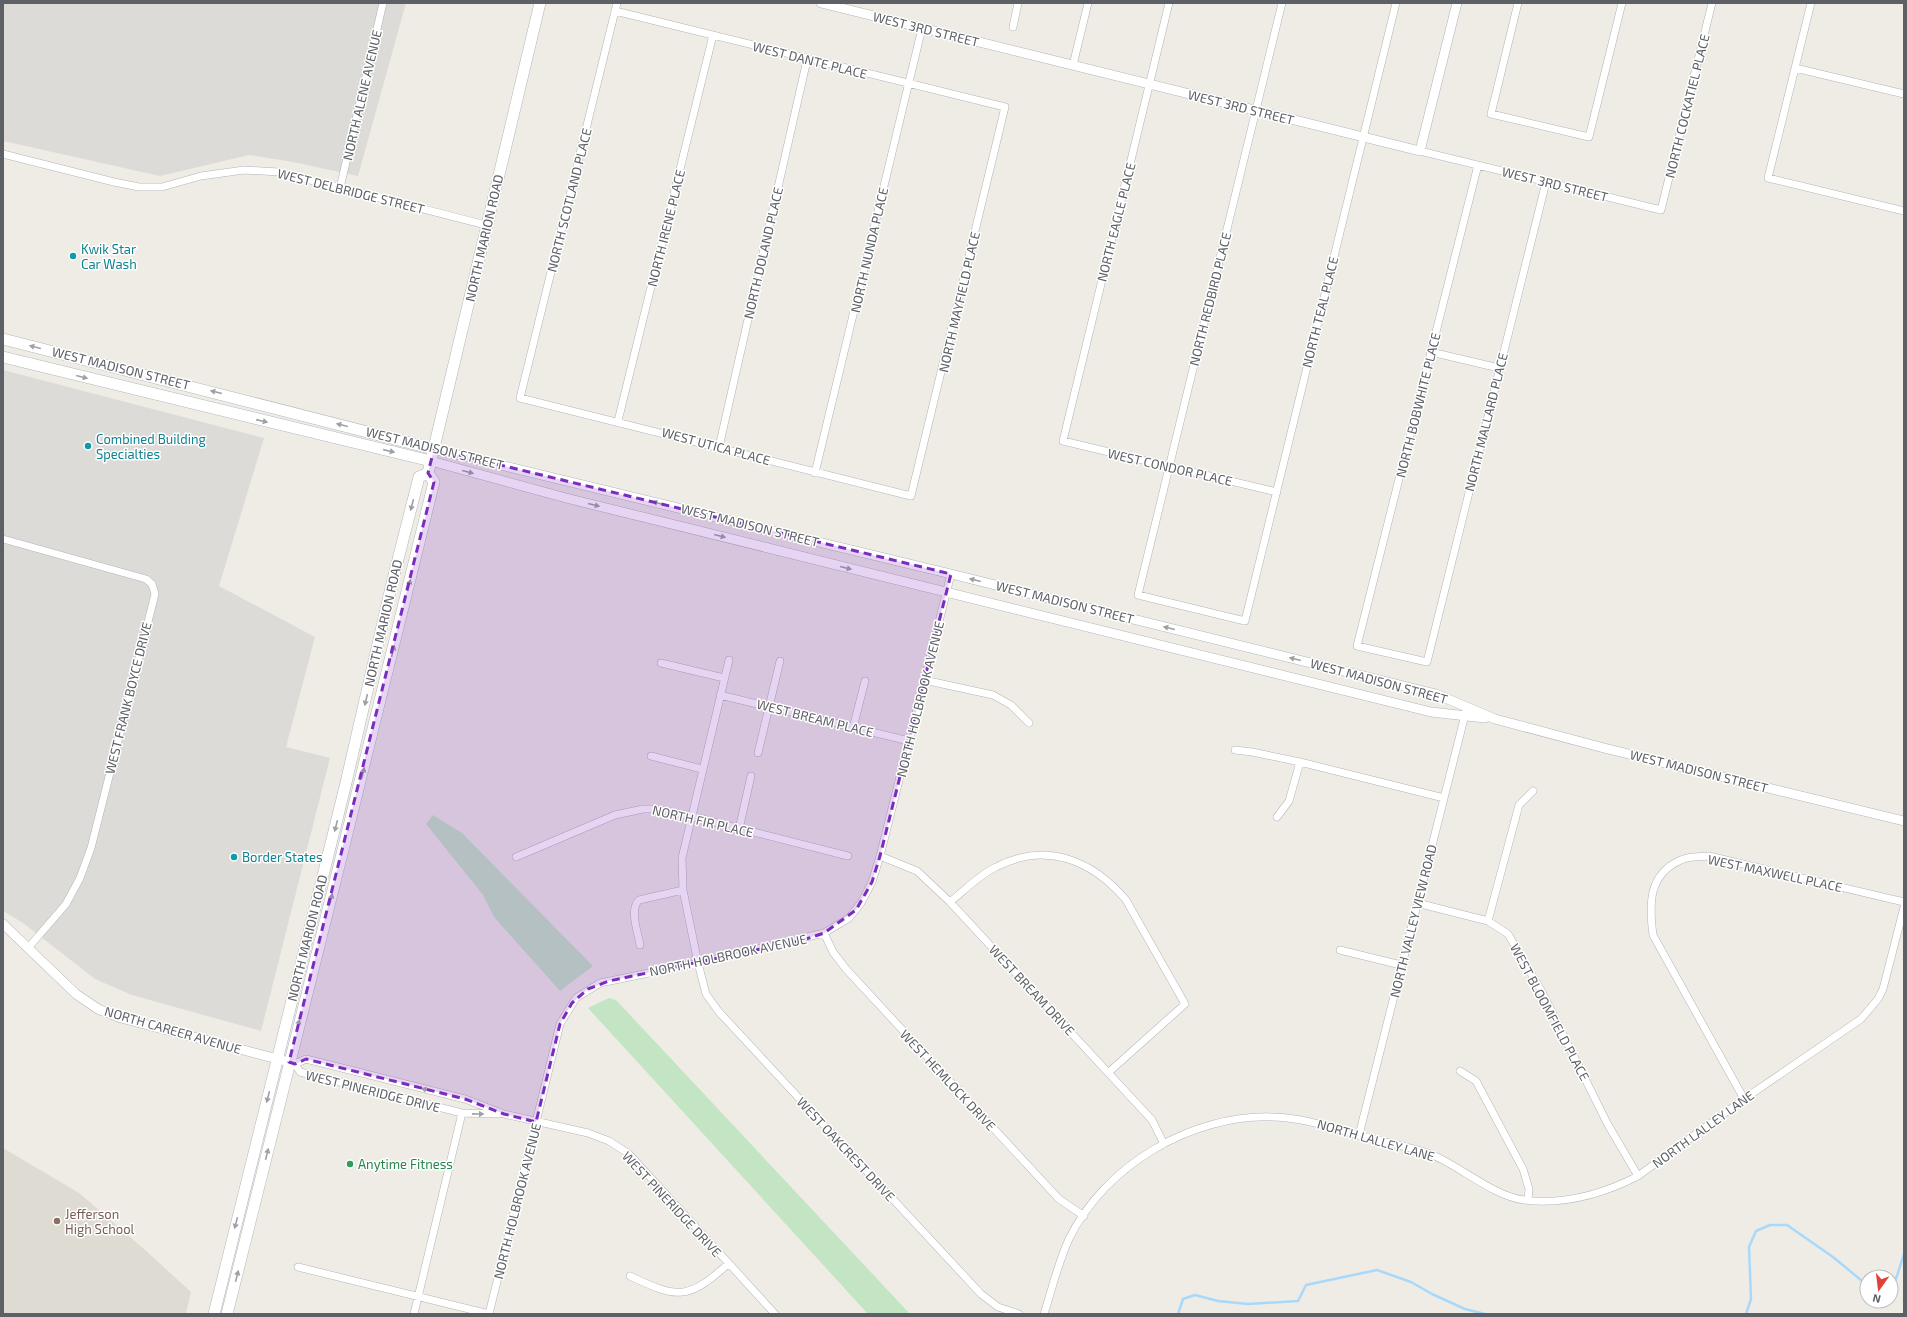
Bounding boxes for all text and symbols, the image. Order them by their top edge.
street label: WEST 3RD STREET [871,8,981,50]
street label: NORTH ALENE AVENUE [339,28,385,162]
street label: NORTH COCKATIEL PLACE [1661,32,1713,180]
street label: WEST DANTE PLACE [751,38,869,82]
street label: WEST 3RD STREET [1186,86,1296,128]
street label: NORTH SCOTLAND PLACE [543,126,595,274]
street label: NORTH EAGLE PLACE [1093,161,1139,283]
street label: WEST 3RD STREET [1500,163,1610,205]
street label: WEST DELBRIDGE STREET [276,165,427,217]
street label: NORTH IRENE PLACE [644,168,688,288]
street label: NORTH MARION ROAD [462,173,506,303]
street label: NORTH DOLAND PLACE [740,186,786,320]
street label: NORTH NUNDA PLACE [847,186,891,314]
street label: NORTH MAYFIELD PLACE [935,230,983,374]
street label: NORTH REDBIRD PLACE [1186,231,1234,367]
place label: Kwik Star Car Wash [81,241,137,272]
marker: Kwik Star Car Wash [68,251,78,261]
street label: NORTH TEAL PLACE [1298,255,1342,369]
street label: NORTH BOBWHITE PLACE [1392,331,1444,479]
one-way arrow [29,343,42,349]
street label: WEST MADISON STREET [50,343,192,393]
street label: NORTH MALLARD PLACE [1461,351,1511,493]
one-way arrow [75,374,88,380]
one-way arrow [210,389,222,395]
one-way arrow [256,419,268,425]
one-way arrow [335,422,347,428]
street label: WEST MADISON STREET [364,423,506,473]
street label: WEST UTICA PLACE [660,424,772,468]
place label: Combined Building Specialties [96,431,206,462]
marker: Combined Building Specialties [83,441,93,451]
street label: WEST CONDOR PLACE [1106,445,1234,489]
one-way arrow [382,449,395,455]
one-way arrow [462,469,475,475]
one-way arrow [408,499,414,511]
one-way arrow [652,500,664,506]
street label: WEST MADISON STREET [679,500,821,550]
one-way arrow [588,502,600,508]
one-way arrow [714,534,726,540]
street label: NORTH MARION ROAD [361,558,405,688]
one-way arrow [840,565,853,571]
one-way arrow [969,576,981,582]
street label: WEST MADISON STREET [994,577,1136,627]
one-way arrow [407,579,413,591]
street label: NORTH HOLBROOK AVENUE [893,619,947,779]
street label: WEST FRANK BOYCE DRIVE [101,620,155,776]
one-way arrow [1163,625,1175,631]
one-way arrow [391,645,397,657]
street label: WEST MADISON STREET [1309,655,1450,707]
one-way arrow [1289,656,1302,662]
one-way arrow [362,693,368,706]
street label: WEST BREAM PLACE [755,696,875,740]
street label: WEST MADISON STREET [1628,746,1770,796]
one-way arrow [361,766,367,779]
street label: NORTH FIR PLACE [651,802,755,840]
one-way arrow [332,820,338,832]
street label: NORTH VALLEY VIEW ROAD [1386,843,1440,999]
place label: Border States [242,849,323,865]
street label: WEST MAXWELL PLACE [1706,851,1844,895]
marker: Border States [229,852,239,862]
street label: NORTH MARION ROAD [284,873,330,1003]
one-way arrow [328,892,334,904]
street label: NORTH HOLBROOK AVENUE [648,930,808,980]
street label: WEST BREAM DRIVE [986,941,1078,1039]
street label: WEST BLOOMFIELD PLACE [1507,941,1593,1083]
street label: NORTH CAREER AVENUE [103,1003,243,1057]
one-way arrow [296,1018,302,1031]
street label: WEST HEMLOCK DRIVE [897,1026,999,1134]
street label: WEST PINERIDGE DRIVE [304,1067,442,1115]
one-way arrow [421,1086,433,1092]
street label: NORTH LALLEY LANE [1649,1087,1757,1171]
one-way arrow [265,1092,271,1104]
street label: WEST OAKCREST DRIVE [794,1094,898,1204]
one-way arrow [472,1110,484,1117]
street label: NORTH LALLEY LANE [1315,1116,1437,1164]
street label: NORTH HOLBROOK AVENUE [490,1121,544,1281]
one-way arrow [264,1148,270,1160]
street label: WEST PINERIDGE DRIVE [619,1148,725,1260]
place label: Anytime Fitness [358,1156,453,1172]
marker: Anytime Fitness [345,1159,355,1169]
place label: Jefferson High School [65,1206,135,1237]
marker: Jefferson High School [52,1216,62,1226]
one-way arrow [233,1217,239,1229]
north arrow [1859,1269,1899,1309]
one-way arrow [234,1270,240,1282]
text: N [1871,1292,1882,1306]

